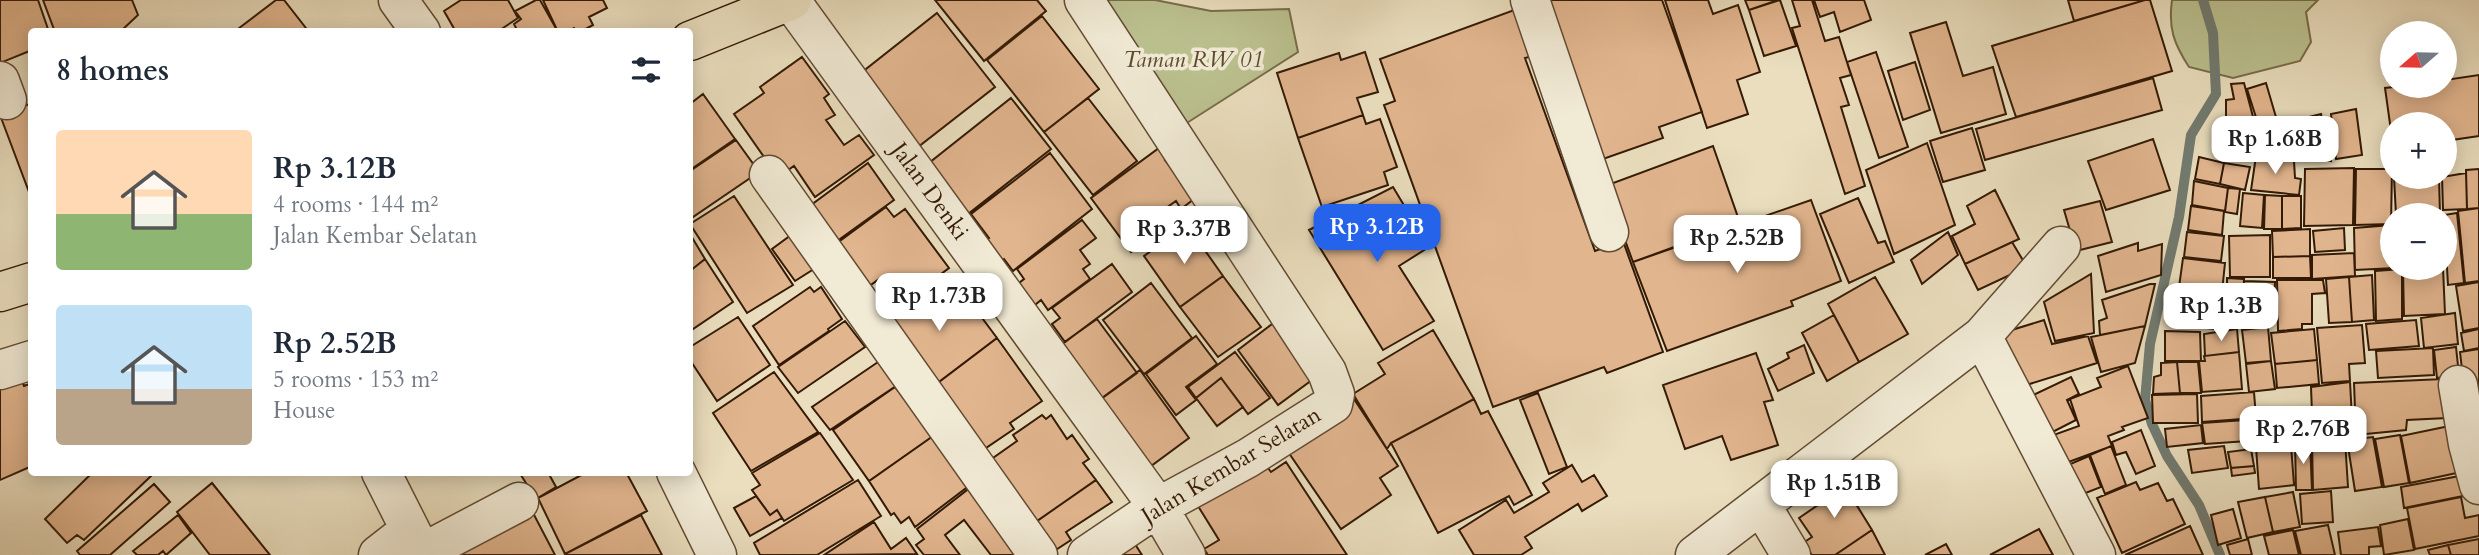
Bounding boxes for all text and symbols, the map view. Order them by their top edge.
north arrow [2380,21,2457,98]
map controls [2380,21,2457,280]
park label: Taman RW 01 [1123,44,1263,75]
text: 8 homes [56,50,169,91]
icon: filters [627,51,665,89]
button: + [2380,112,2457,189]
pin: Rp 1.68B [2203,116,2347,176]
text: Rp 1.68B [2228,123,2322,154]
street label: Jalan Denki [882,133,976,246]
text: Rp 3.12B [273,148,397,189]
icon: home [112,158,196,242]
text: 4 rooms · 144 m² [273,189,438,220]
button: − [2380,203,2457,280]
pin: Rp 3.12B [1305,204,1449,264]
pin: Rp 3.37B [1112,206,1256,266]
text: Rp 3.12B [1330,211,1424,242]
text: Rp 3.37B [1137,213,1231,244]
pin: Rp 2.52B [1665,216,1809,275]
text: Jalan Kembar Selatan [273,220,478,251]
text: Rp 2.52B [1690,222,1784,253]
pin: Rp 1.73B [867,274,1011,333]
text: Rp 1.73B [892,280,986,311]
pin: Rp 1.3B [2156,284,2286,343]
text: Rp 1.3B [2179,290,2263,321]
text: Rp 2.52B [273,323,397,364]
icon: home [112,333,196,417]
text: 5 rooms · 153 m² [273,364,438,395]
text: House [273,395,335,426]
street label: Jalan Kembar Selatan [1133,399,1327,533]
pin: Rp 2.76B [2231,406,2375,466]
text: Rp 2.76B [2256,413,2350,444]
pin: Rp 1.51B [1762,461,1906,520]
text: Rp 1.51B [1787,467,1881,498]

